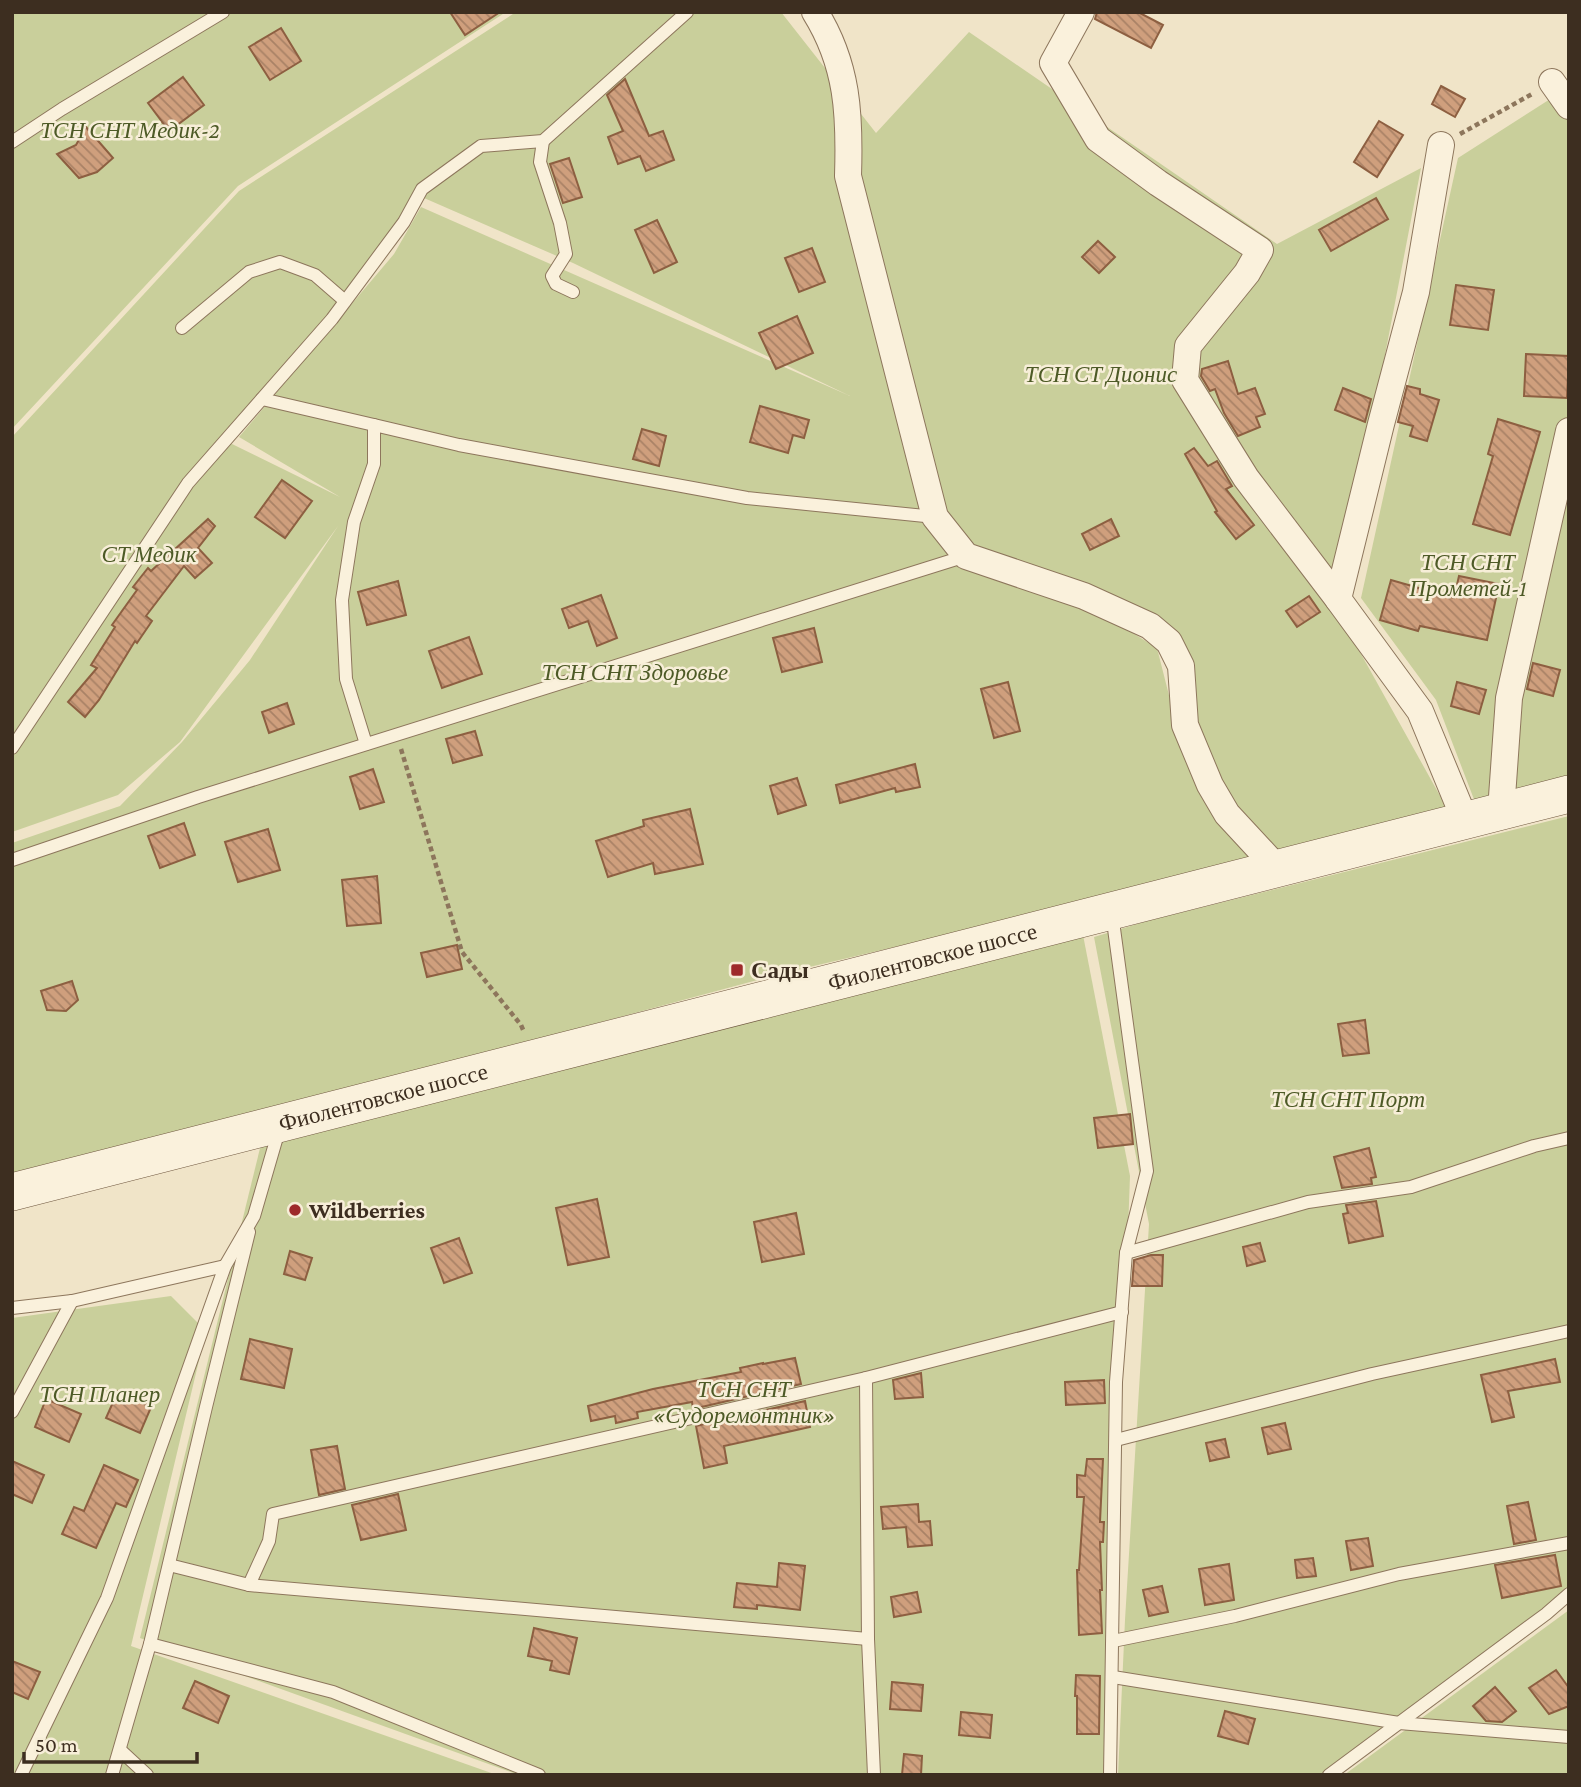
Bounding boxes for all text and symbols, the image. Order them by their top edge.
park label: ТСН СНТ Медик-2 [40,117,220,143]
park label: ТСН СТ Дионис [1025,361,1177,387]
park label: СТ Медик [102,541,197,567]
park label: ТСН СНТ Прометей-1 [1408,549,1527,601]
park label: ТСН СНТ Здоровье [542,659,728,685]
street label: Фиолентовское шоссе [825,918,1040,996]
place label: Сады [751,957,809,983]
marker: Сады [729,962,745,978]
street label: Фиолентовское шоссе [276,1058,490,1136]
park label: ТСН СНТ Порт [1271,1086,1425,1112]
place label: Wildberries [308,1197,425,1223]
marker: Wildberries [287,1202,303,1218]
park label: ТСН СНТ «Судоремонтник» [653,1376,835,1428]
park label: ТСН Планер [40,1381,160,1407]
scale bar [24,1720,198,1764]
text: 50 m [35,1733,78,1757]

